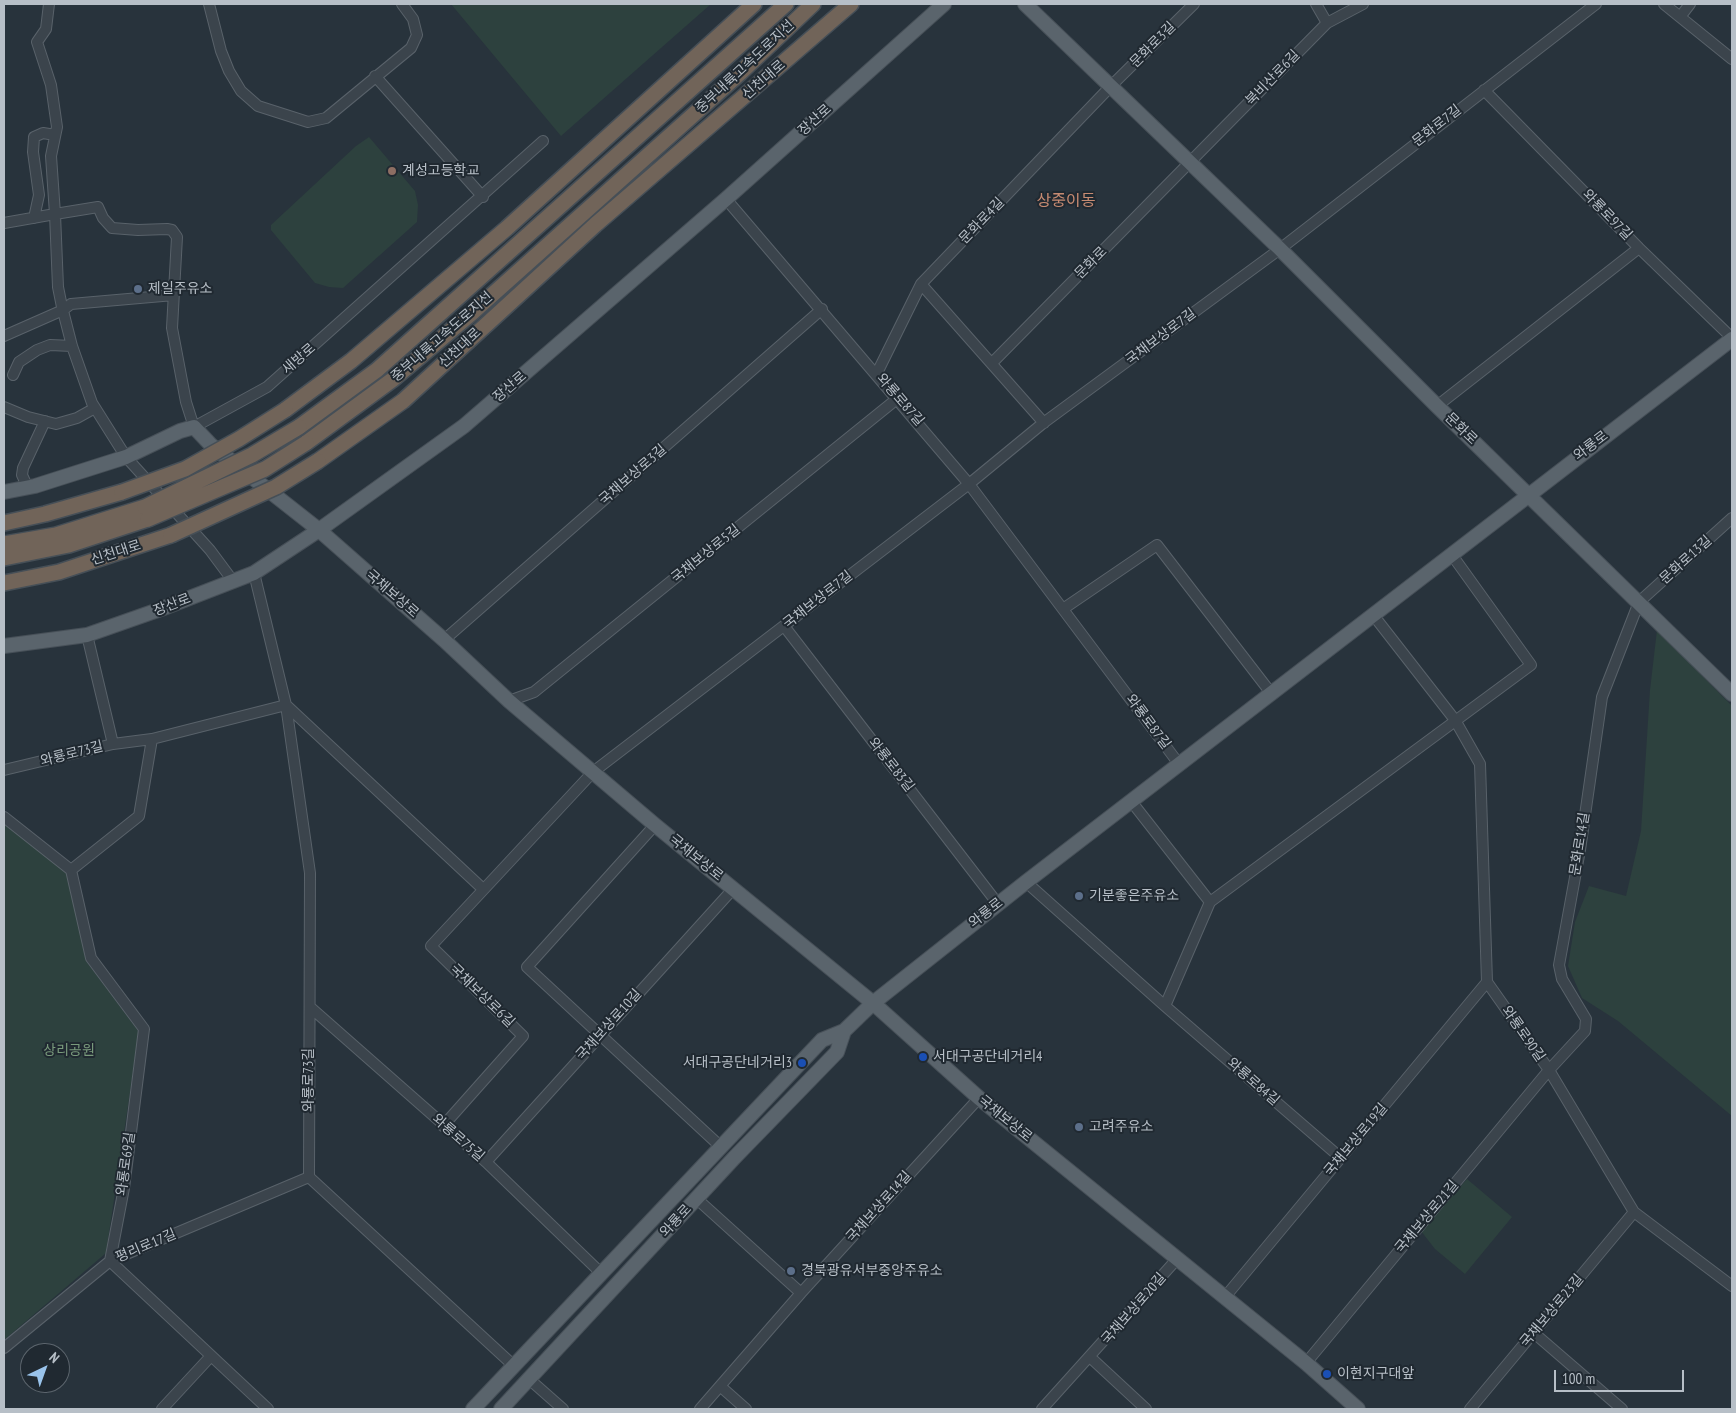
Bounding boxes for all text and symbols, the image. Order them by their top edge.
street label: 중부내륙고속도로지선 [692,17,798,117]
street label: 문화로3길 [1127,19,1179,71]
street label: 북비산로6길 [1242,47,1304,109]
street label: 신천대로 [739,57,789,103]
street label: 장산로 [795,101,835,139]
street label: 문화로7길 [1409,102,1465,150]
place label: 계성고등학교 [402,163,479,179]
marker: 계성고등학교 [386,165,398,177]
street label: 와룡로97길 [1579,186,1635,244]
district label: 상중이동 [1037,191,1095,211]
street label: 문화로4길 [956,194,1008,248]
street label: 문화로 [1071,243,1111,283]
place label: 제일주유소 [148,281,212,297]
marker: 제일주유소 [132,283,144,295]
street label: 중부내륙고속도로지선 [388,288,496,386]
street label: 국채보상로7길 [1123,305,1199,369]
street label: 신천대로 [435,324,485,372]
street label: 새방로 [279,340,319,378]
street label: 장산로 [490,368,530,406]
street label: 와룡로87길 [873,370,927,430]
street label: 문화로 [1441,410,1481,448]
street label: 와룡로 [1571,428,1611,464]
street label: 국채보상로3길 [596,441,670,509]
street label: 국채보상로5길 [668,521,744,587]
street label: 문화로13길 [1657,532,1715,588]
street label: 신천대로 [89,537,143,569]
street label: 국채보상로 [362,567,422,621]
street label: 국채보상로7길 [780,568,856,632]
street label: 장산로 [151,590,193,620]
street label: 와룡로87길 [1122,691,1174,753]
street label: 와룡로83길 [865,735,917,795]
street label: 와룡로73길 [39,738,105,770]
street label: 문화로14길 [1567,811,1593,877]
street label: 국채보상로 [666,831,726,885]
place label: 기분좋은주유소 [1089,888,1179,904]
marker: 기분좋은주유소 [1073,890,1085,902]
street label: 와룡로 [966,894,1006,932]
street label: 국채보상로6길 [446,961,518,1031]
street label: 국채보상로10길 [573,986,645,1064]
street label: 와룡로90길 [1498,1003,1548,1065]
park label: 상리공원 [43,1043,95,1059]
street label: 와룡로73길 [301,1048,317,1112]
place label: 서대구공단네거리4 [933,1049,1042,1065]
marker: 서대구공단네거리4 [917,1051,929,1063]
place label: 서대구공단네거리3 [683,1055,792,1071]
street label: 와룡로84길 [1223,1055,1283,1109]
marker: 서대구공단네거리3 [796,1057,808,1069]
street label: 국채보상로 [975,1092,1035,1146]
street label: 국채보상로19길 [1321,1100,1391,1180]
street label: 와룡로75길 [428,1111,488,1165]
place label: 고려주유소 [1089,1119,1153,1135]
marker: 고려주유소 [1073,1121,1085,1133]
street label: 와룡로69길 [113,1131,139,1197]
street label: 국채보상로14길 [843,1168,915,1246]
street label: 국채보상로21길 [1392,1177,1462,1257]
street label: 와룡로 [657,1201,695,1241]
street label: 평리로17길 [113,1226,179,1266]
place label: 경북광유서부중앙주유소 [801,1263,943,1279]
marker: 경북광유서부중앙주유소 [785,1265,797,1277]
street label: 국채보상로20길 [1098,1270,1170,1348]
street label: 국채보상로23길 [1517,1271,1587,1351]
north arrow [20,1343,70,1393]
text: N [46,1348,63,1367]
scale bar [1556,1360,1686,1392]
place label: 이현지구대앞 [1337,1366,1414,1382]
marker: 이현지구대앞 [1321,1368,1333,1380]
text: 100 m [1562,1369,1595,1388]

